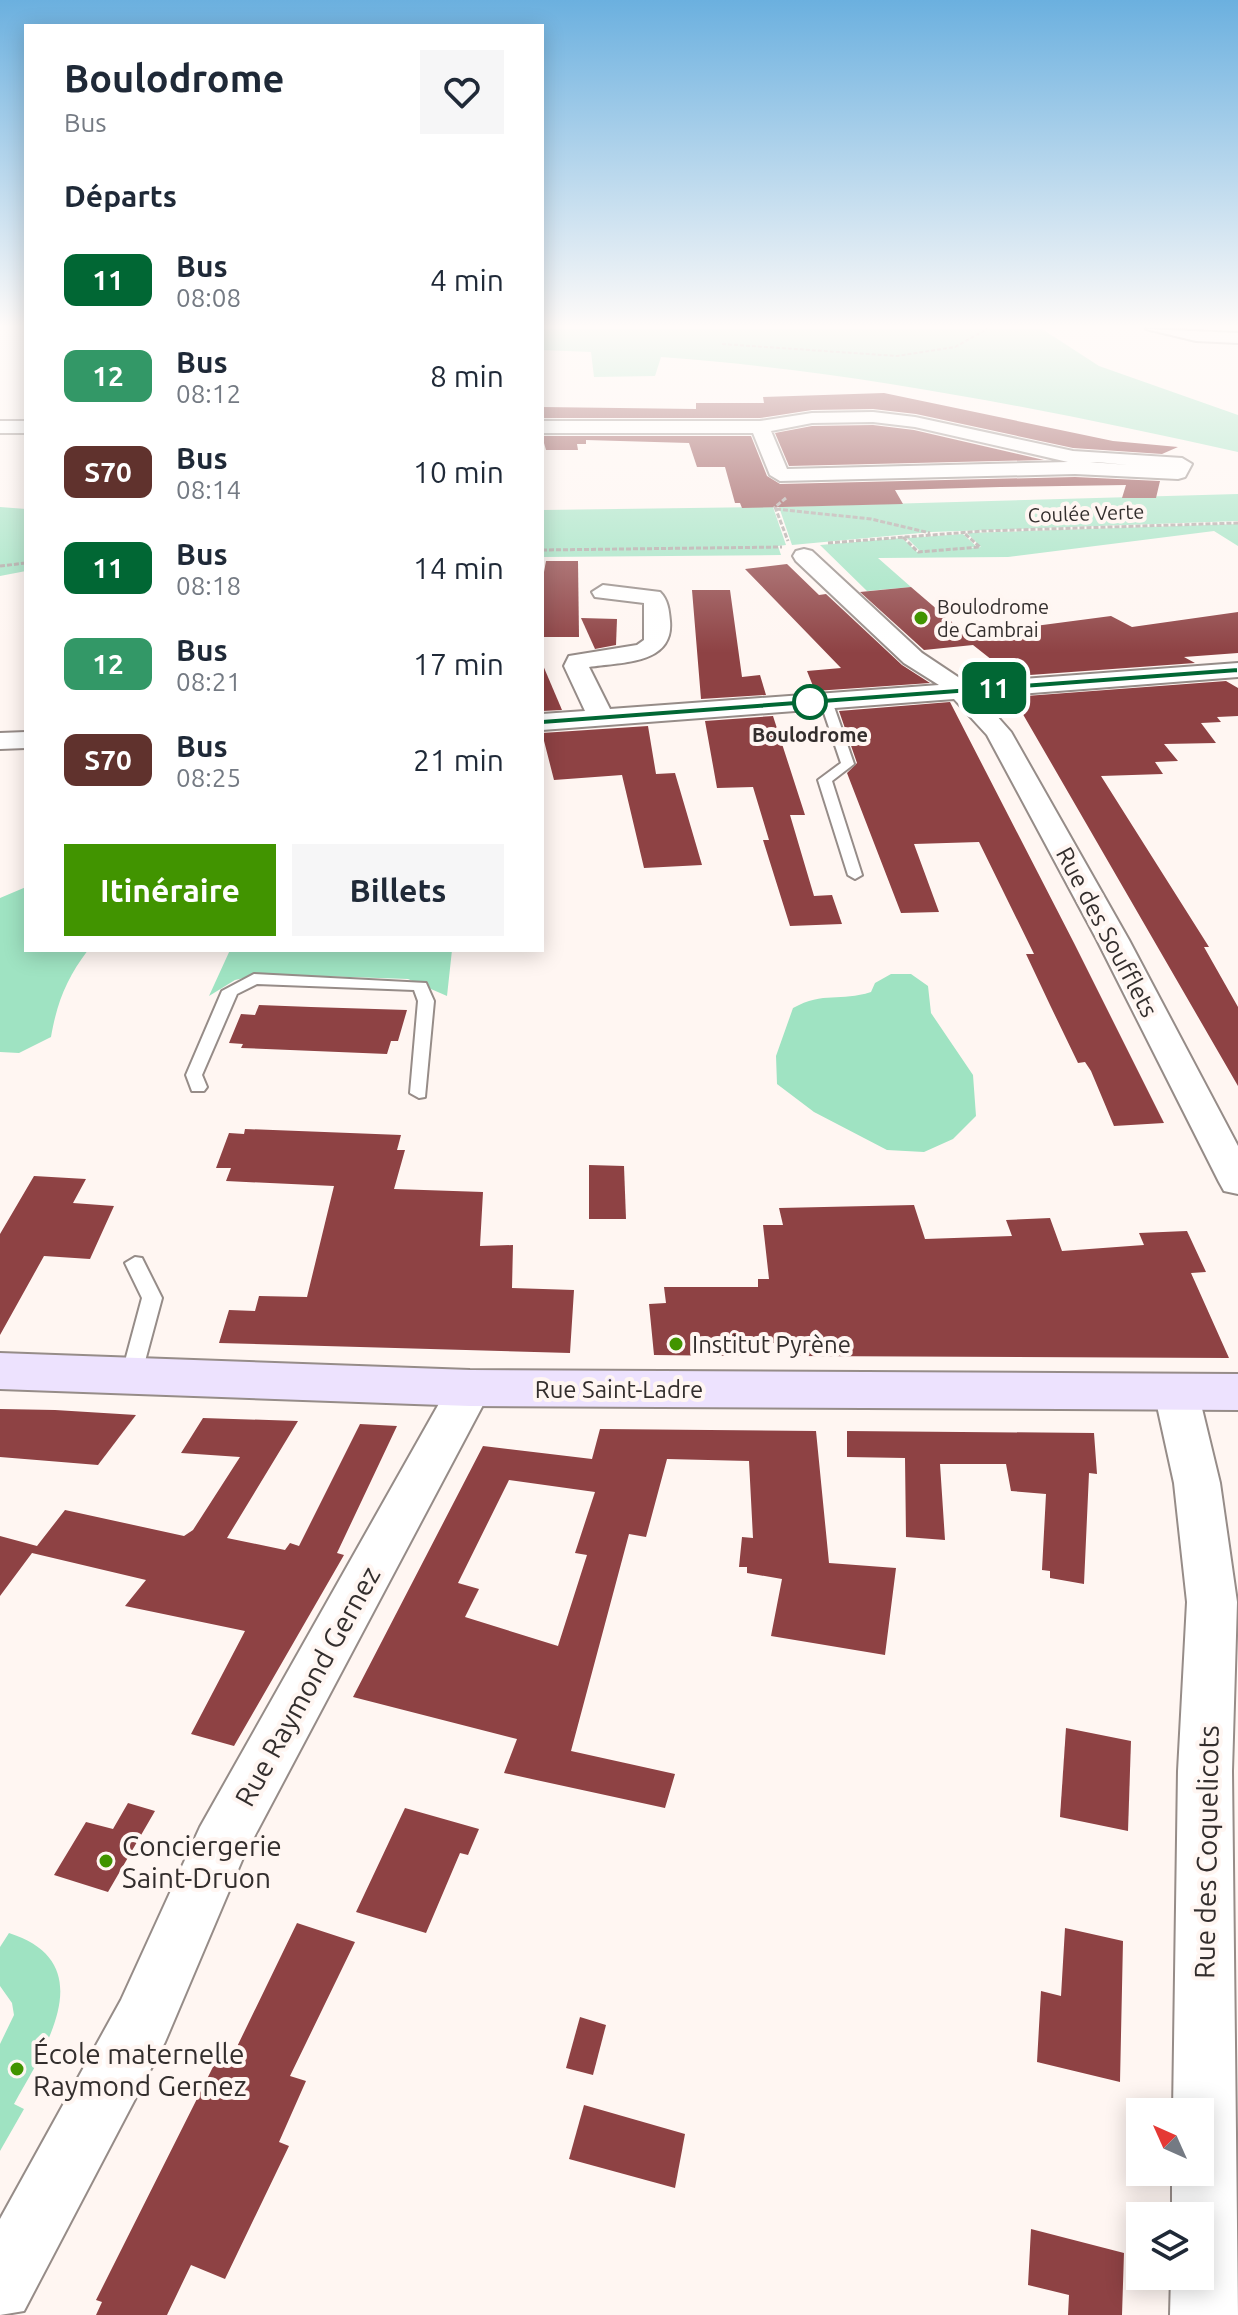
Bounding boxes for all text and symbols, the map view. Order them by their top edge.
button: heart [420,50,504,134]
text: Boulodrome [64,57,284,99]
text: Bus [64,108,107,137]
text: Départs [64,179,177,213]
text: Bus [176,249,228,283]
text: 4 min [430,263,504,297]
text: 11 [92,264,124,295]
text: 08:08 [176,283,241,312]
text: Bus [176,345,228,379]
text: 8 min [430,359,504,393]
text: 12 [92,360,124,391]
text: 08:12 [176,379,241,408]
text: Bus [176,441,228,475]
text: 10 min [413,455,504,489]
text: S70 [84,456,132,487]
text: 08:14 [176,475,241,504]
street label: Coulée Verte [1027,499,1145,527]
text: Bus [176,537,228,571]
text: 14 min [413,551,504,585]
text: 11 [92,552,124,583]
text: 08:18 [176,571,241,600]
place label: Boulodrome de Cambrai [937,595,1049,641]
marker: Boulodrome de Cambrai [912,609,930,627]
text: Bus [176,633,228,667]
text: 17 min [413,647,504,681]
text: 12 [92,648,124,679]
line badge: 11 [958,662,1030,714]
text: 08:21 [176,667,241,696]
text: 11 [978,672,1010,703]
marker: Boulodrome [793,685,827,719]
place label: Boulodrome [752,723,868,746]
text: Bus [176,729,228,763]
text: 21 min [413,743,504,777]
text: S70 [84,744,132,775]
text: 08:25 [176,763,241,792]
street label: Rue des Soufflets [1051,842,1163,1022]
button: Itinéraire [64,844,276,936]
button: Billets [292,844,504,936]
place label: Institut Pyrène [692,1331,851,1358]
marker: Institut Pyrène [667,1335,685,1353]
street label: Rue Saint-Ladre [535,1376,703,1403]
street label: Rue Raymond Gernez [228,1561,386,1811]
street label: Rue des Coquelicots [1188,1725,1224,1979]
place label: Conciergerie Saint-Druon [122,1830,282,1893]
marker: Conciergerie Saint-Druon [97,1852,115,1870]
place label: École maternelle Raymond Gernez [33,2037,247,2101]
marker: École maternelle Raymond Gernez [8,2060,26,2078]
north arrow [1126,2098,1214,2186]
map controls [1126,2098,1214,2290]
button: layers [1126,2202,1214,2290]

